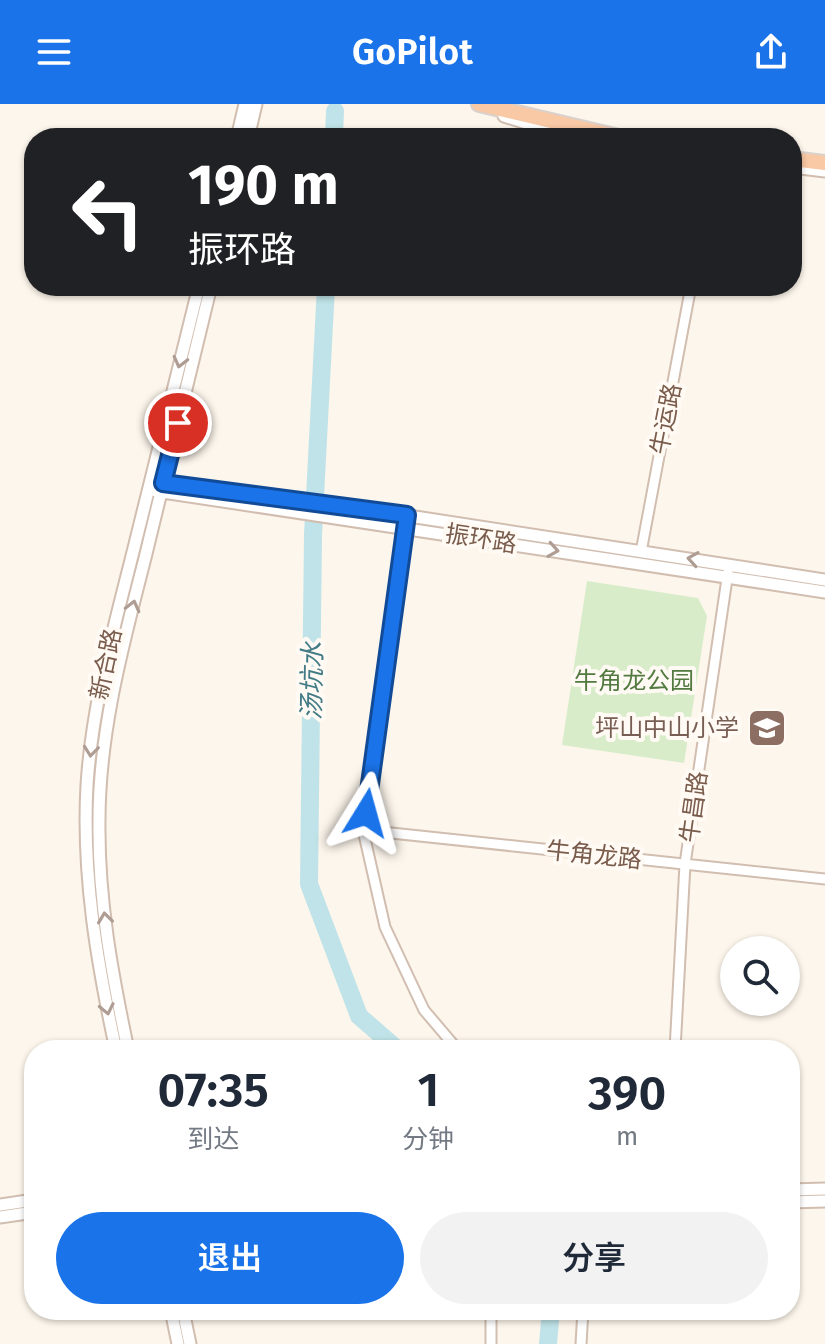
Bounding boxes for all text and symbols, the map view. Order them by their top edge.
icon: menu [32,30,76,74]
text: GoPilot [352,30,473,74]
icon: share [749,30,793,74]
text: 190 m [188,152,339,219]
icon: left [56,160,160,264]
text: 振环路 [188,228,296,272]
one-way arrow [173,354,190,368]
street label: 牛运路 [645,381,687,457]
pin [144,389,212,457]
icon: arrive [156,401,200,445]
street label: 振环路 [443,520,519,558]
one-way arrow [546,541,559,558]
one-way arrow [686,552,699,569]
one-way arrow [123,599,140,613]
street label: 新合路 [85,626,127,702]
water label: 汤坑水 [296,641,329,720]
park label: 牛角龙公园 [574,667,694,695]
school or university icon: 坪山中山小学 [746,707,788,749]
place label: 坪山中山小学 [595,714,739,742]
one-way arrow [82,745,99,758]
street label: 牛昌路 [675,769,713,845]
position arrow [324,771,408,855]
street label: 牛角龙路 [545,836,643,874]
one-way arrow [96,911,113,924]
map controls [720,936,800,1016]
button: search [720,936,800,1016]
one-way arrow [98,1002,115,1016]
text: 07:35 [158,1061,269,1119]
text: 1 [417,1061,439,1119]
text: 390 [588,1064,666,1122]
text: m [616,1121,638,1152]
text: 到达 [187,1124,239,1155]
text: 分钟 [402,1124,454,1155]
button: 退出 [56,1212,404,1304]
button: 分享 [420,1212,768,1304]

